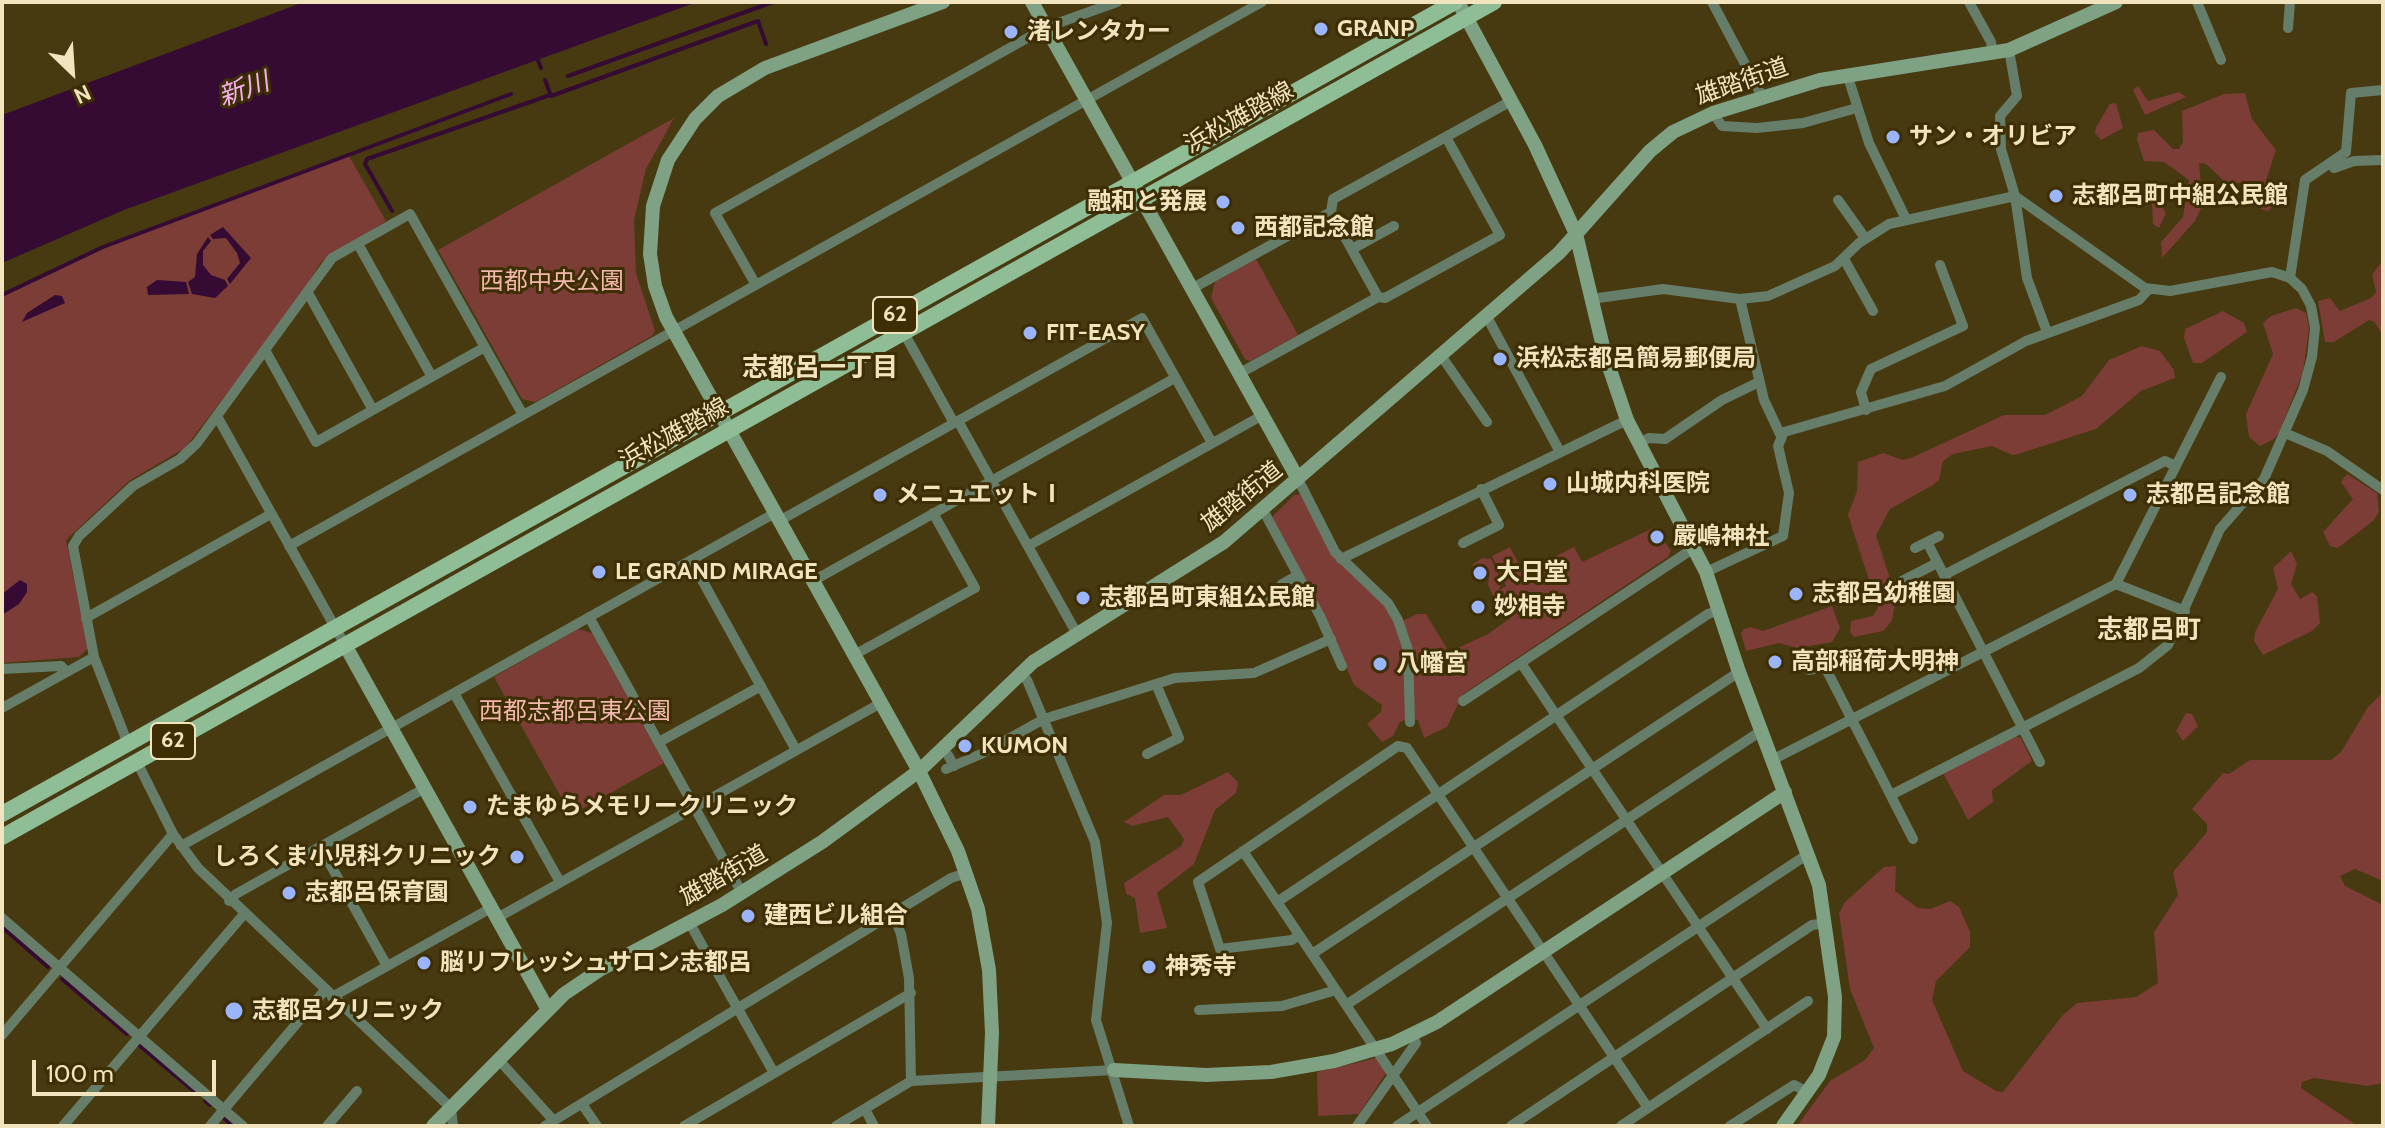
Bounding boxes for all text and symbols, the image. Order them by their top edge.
place label: GRANP [1337,15,1414,43]
place label: 渚レンタカー [1027,18,1171,46]
marker: GRANP [1312,20,1330,38]
marker: 渚レンタカー [1002,23,1020,41]
north arrow [32,32,112,112]
street label: 雄踏街道 [1692,53,1792,111]
water label: 新川 [214,66,274,114]
street label: 浜松雄踏線 [1180,76,1298,160]
text: N [70,79,95,110]
place label: サン・オリビア [1909,123,2077,151]
marker: サン・オリビア [1884,128,1902,146]
place label: 志都呂町中組公民館 [2072,182,2288,210]
marker: 志都呂町中組公民館 [2047,187,2065,205]
place label: 融和と発展 [1087,188,1207,216]
marker: 融和と発展 [1214,193,1232,211]
place label: 西都記念館 [1254,214,1374,242]
marker: 西都記念館 [1229,219,1247,237]
park label: 西都中央公園 [480,268,624,296]
road number: 62 [873,297,917,333]
place label: FIT-EASY [1046,319,1145,347]
marker: FIT-EASY [1021,324,1039,342]
place label: 浜松志都呂簡易郵便局 [1516,345,1756,373]
marker: 浜松志都呂簡易郵便局 [1491,350,1509,368]
district label: 志都呂一丁目 [742,352,898,384]
street label: 浜松雄踏線 [615,392,733,476]
street label: 雄踏街道 [1196,456,1288,538]
place label: 山城内科医院 [1566,470,1710,498]
marker: 山城内科医院 [1541,475,1559,493]
place label: メニュエットⅠ [896,481,1064,509]
place label: 志都呂記念館 [2146,481,2290,509]
marker: メニュエットⅠ [871,486,889,504]
marker: 志都呂記念館 [2121,486,2139,504]
place label: 嚴嶋神社 [1673,523,1769,551]
marker: 嚴嶋神社 [1648,528,1666,546]
place label: LE GRAND MIRAGE [615,558,818,586]
place label: 大日堂 [1496,559,1568,587]
marker: LE GRAND MIRAGE [590,563,608,581]
marker: 大日堂 [1471,564,1489,582]
place label: 志都呂幼稚園 [1812,580,1956,608]
place label: 志都呂町東組公民館 [1099,584,1315,612]
marker: 志都呂幼稚園 [1787,585,1805,603]
marker: 志都呂町東組公民館 [1074,589,1092,607]
place label: 妙相寺 [1494,593,1566,621]
marker: 妙相寺 [1469,598,1487,616]
district label: 志都呂町 [2097,614,2201,646]
place label: 高部稲荷大明神 [1791,648,1959,676]
place label: 八幡宮 [1396,650,1468,678]
marker: 高部稲荷大明神 [1766,653,1784,671]
marker: 八幡宮 [1371,655,1389,673]
park label: 西都志都呂東公園 [479,698,671,726]
road number: 62 [151,723,195,759]
place label: KUMON [981,732,1068,760]
marker: KUMON [956,737,974,755]
place label: たまゆらメモリークリニック [486,793,798,821]
marker: たまゆらメモリークリニック [461,798,479,816]
street label: 雄踏街道 [675,840,773,912]
place label: しろくま小児科クリニック [213,843,501,871]
marker: しろくま小児科クリニック [508,848,526,866]
place label: 志都呂保育園 [305,879,449,907]
marker: 志都呂保育園 [280,884,298,902]
place label: 建西ビル組合 [764,902,908,930]
marker: 建西ビル組合 [739,907,757,925]
place label: 脳リフレッシュサロン志都呂 [440,949,752,977]
place label: 神秀寺 [1165,953,1237,981]
marker: 脳リフレッシュサロン志都呂 [415,954,433,972]
marker: 神秀寺 [1140,958,1158,976]
place label: 志都呂クリニック [252,997,444,1025]
marker: 志都呂クリニック [223,1000,245,1022]
scale bar [36,1044,220,1094]
text: 100 m [46,1059,114,1088]

